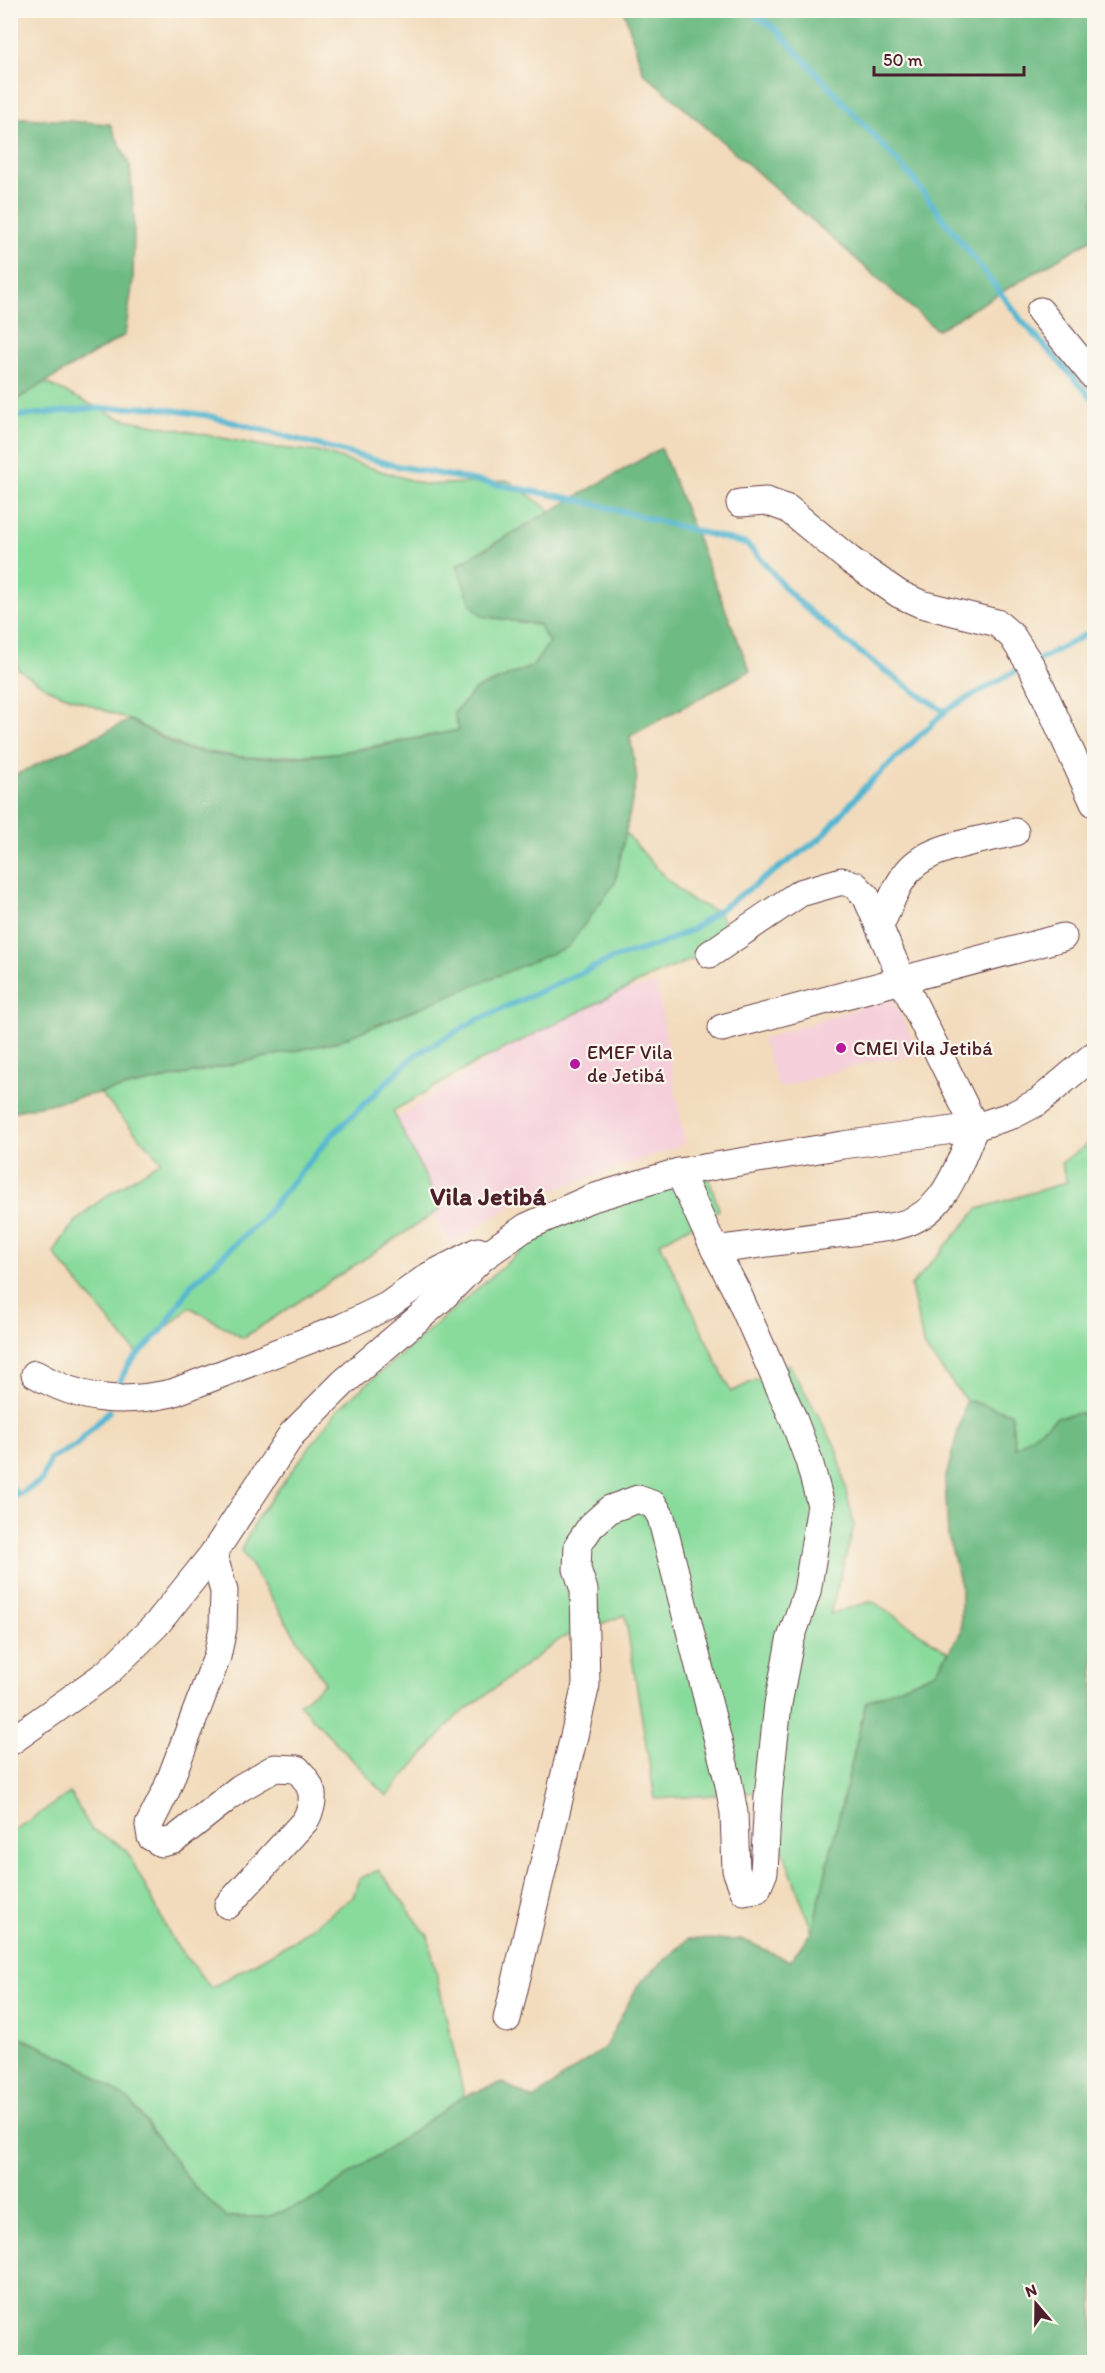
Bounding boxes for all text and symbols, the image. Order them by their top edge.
scale bar [874,39,1024,77]
text: 50 m [883,49,923,71]
place label: CMEI Vila Jetibá [853,1036,993,1060]
place label: EMEF Vila de Jetibá [587,1040,672,1087]
marker: CMEI Vila Jetibá [834,1041,848,1055]
marker: EMEF Vila de Jetibá [568,1057,582,1071]
district label: Vila Jetibá [430,1180,546,1212]
north arrow [1006,2274,1066,2334]
text: N [1023,2280,1039,2301]

